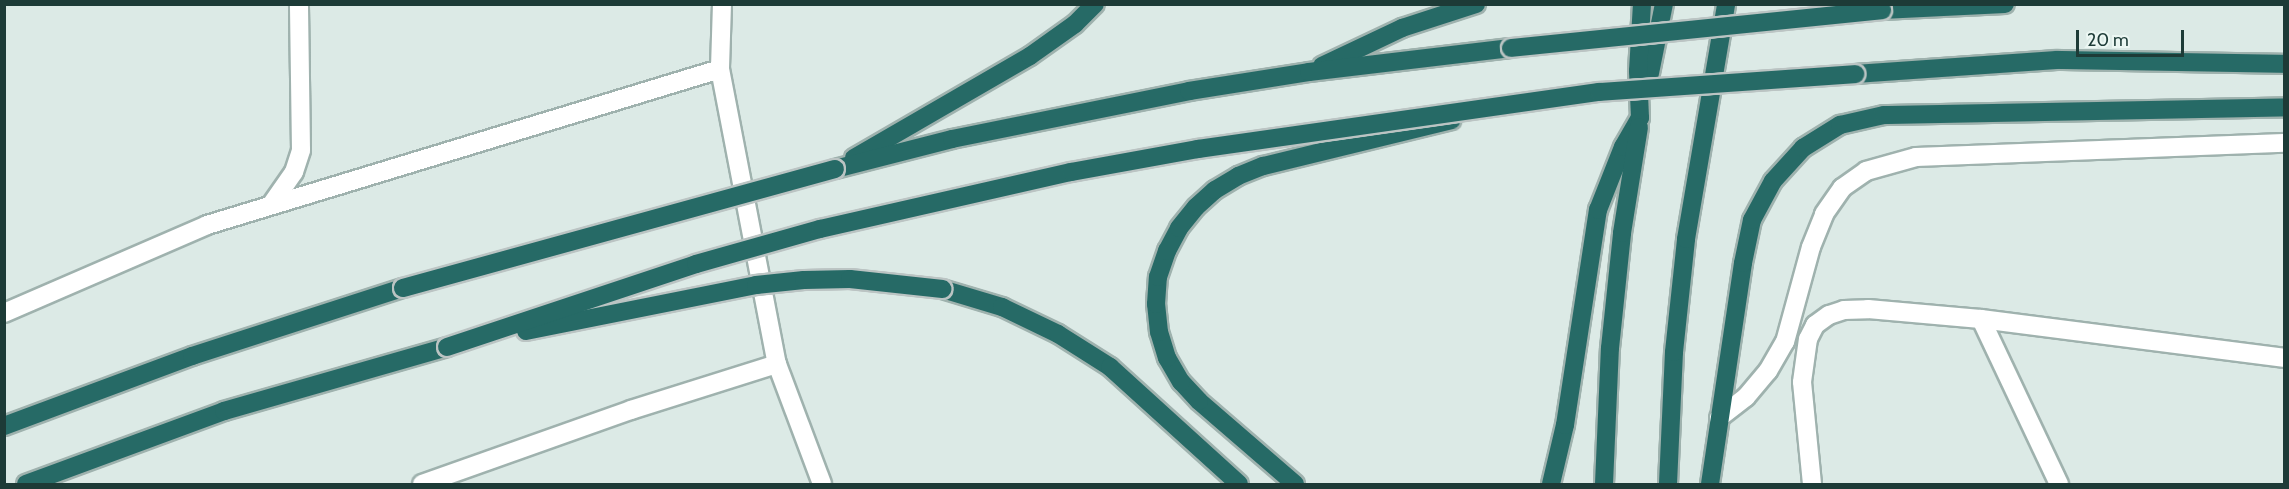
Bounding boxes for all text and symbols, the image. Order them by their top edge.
scale bar [2079,18,2187,56]
text: 20 m [2087,29,2129,51]

